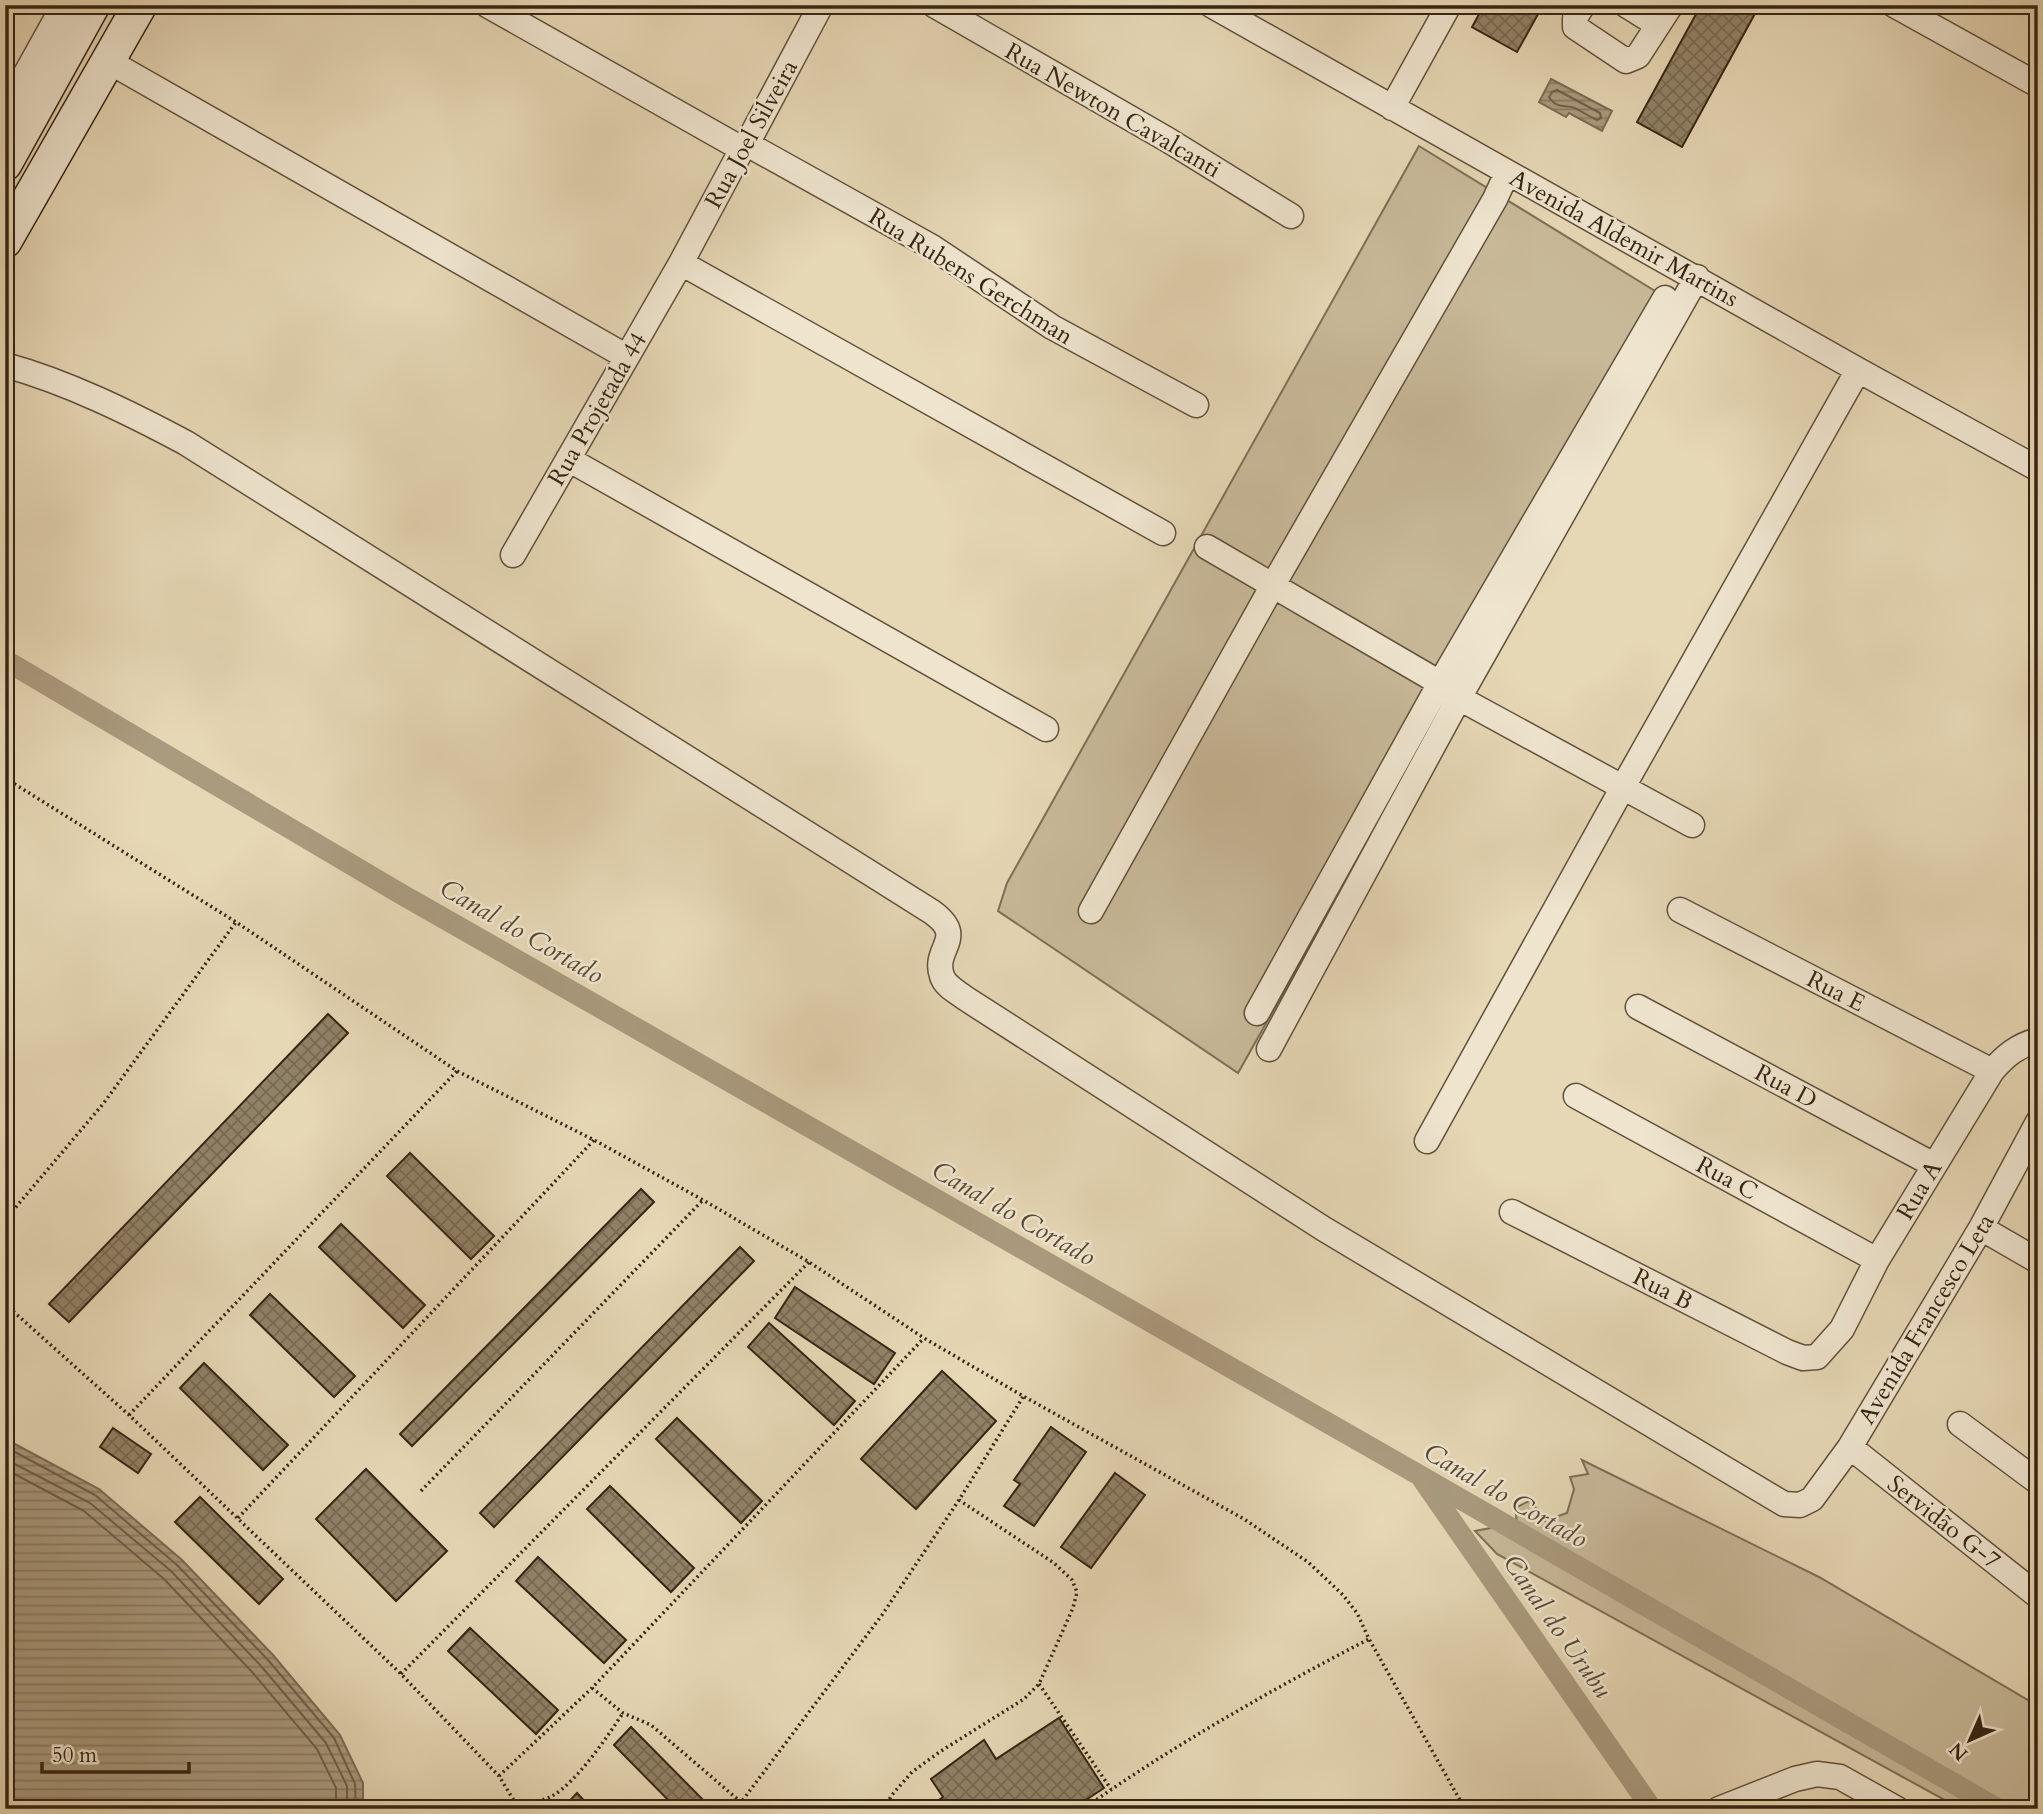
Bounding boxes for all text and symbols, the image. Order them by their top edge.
street label: Rua Newton Cavalcanti [999,35,1227,186]
street label: Rua Joel Silveira [697,54,806,214]
street label: Avenida Aldemir Martins [1503,162,1744,315]
street label: Rua Rubens Gerchman [862,200,1080,353]
street label: Rua Projetada 44 [540,326,655,492]
water label: Canal do Cortado [434,870,610,992]
street label: Rua E [1801,963,1871,1020]
street label: Rua D [1749,1056,1823,1117]
street label: Rua C [1690,1149,1763,1208]
water label: Canal do Cortado [926,1152,1102,1274]
street label: Rua A [1889,1154,1950,1226]
street label: Avenida Francesco Leta [1850,1207,2003,1431]
street label: Rua B [1627,1260,1698,1318]
water label: Canal do Cortado [1418,1434,1594,1556]
street label: Servidão G-7 [1880,1468,2007,1577]
water label: Canal do Urubu [1495,1547,1620,1705]
north arrow [1934,1706,2004,1776]
scale bar [42,1730,189,1774]
text: N [1943,1736,1974,1766]
text: 50 m [52,1741,97,1770]

